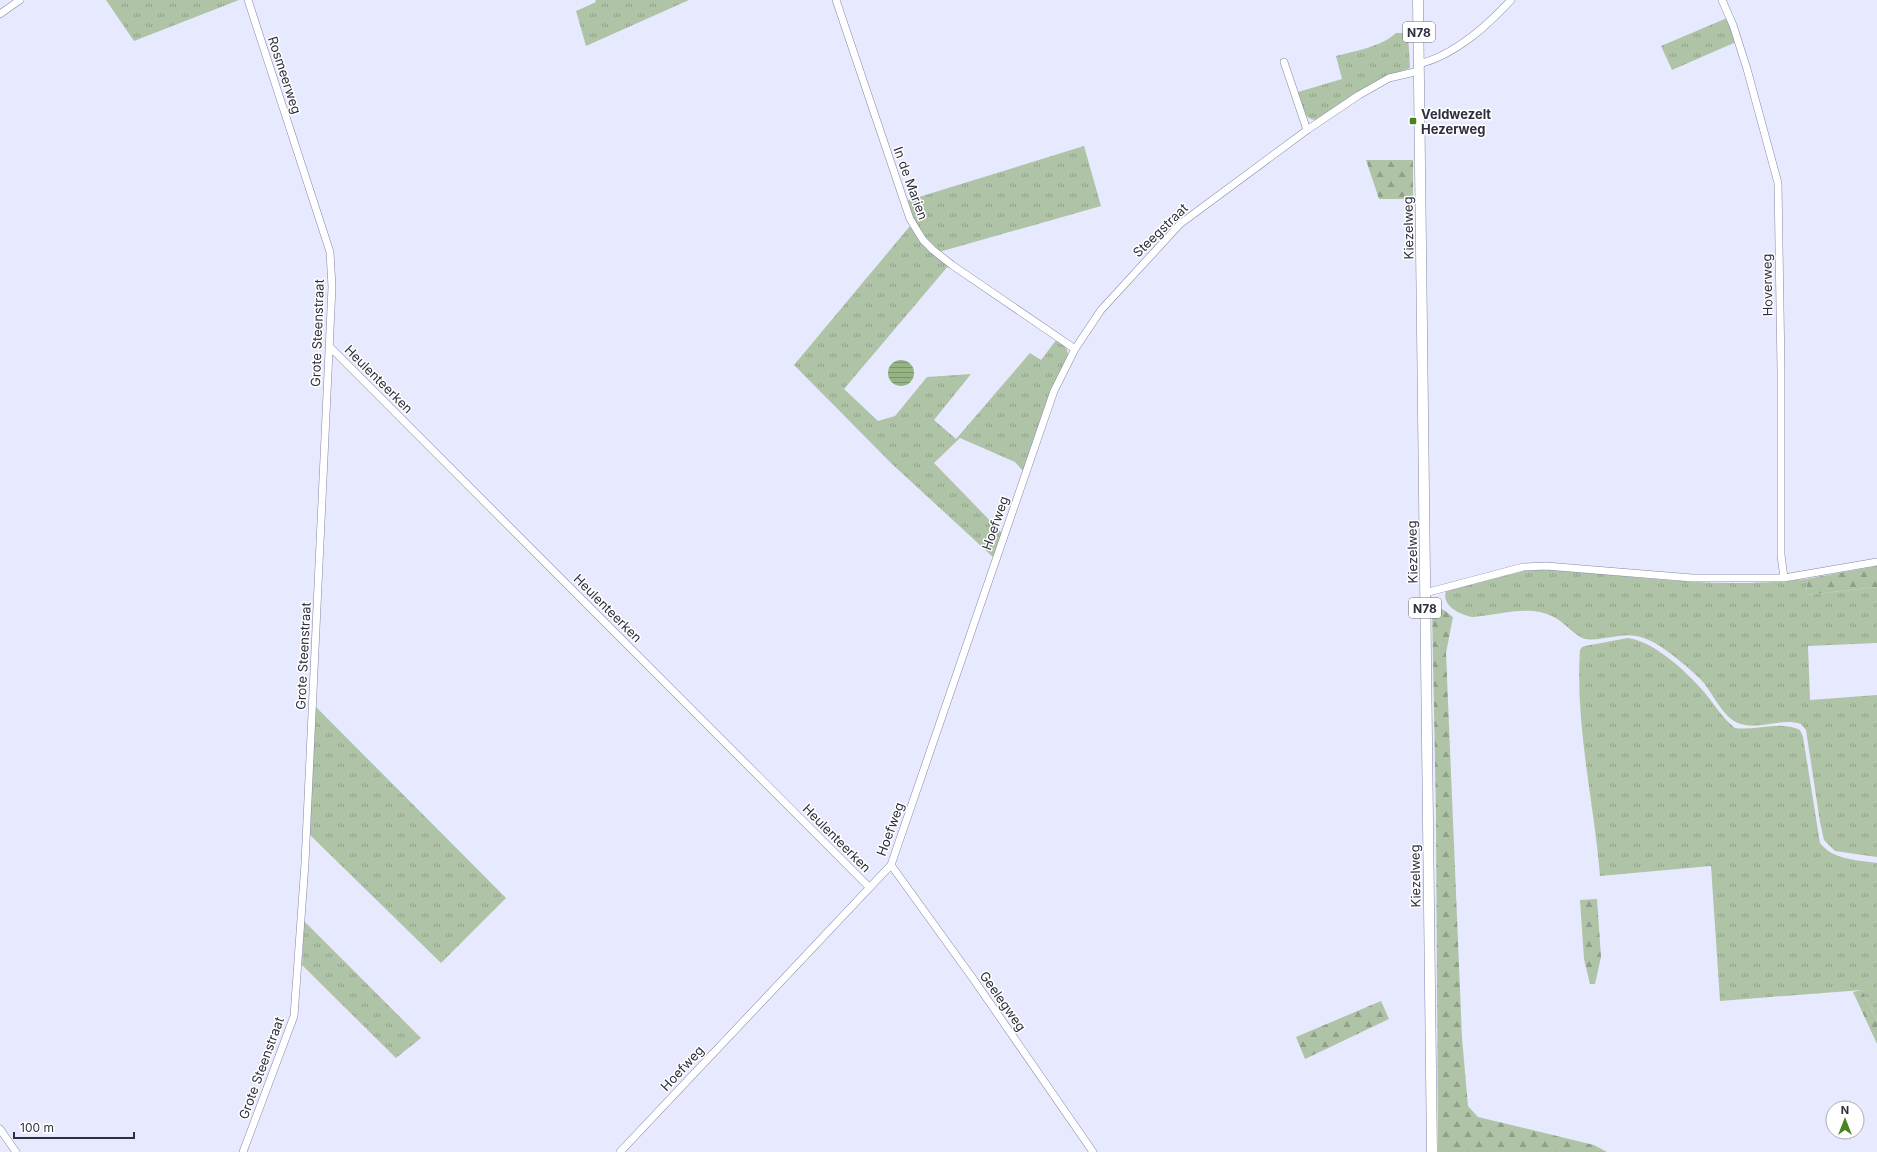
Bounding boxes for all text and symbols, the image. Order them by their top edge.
road number: N78 [1403,22,1435,42]
street label: Rosmeerweg [265,34,305,116]
place label: Veldwezelt Hezerweg [1421,106,1491,137]
marker: Veldwezelt Hezerweg [1408,116,1418,126]
street label: In de Marien [890,144,932,222]
street label: Kiezelweg [1399,196,1417,260]
street label: Steegstraat [1129,200,1191,260]
street label: Hoverweg [1758,253,1776,317]
street label: Grote Steenstraat [307,279,327,387]
street label: Heulenteerken [342,342,416,416]
street label: Hoefweg [978,494,1012,552]
street label: Kiezelweg [1403,520,1421,584]
street label: Heulenteerken [571,571,645,645]
road number: N78 [1409,598,1441,618]
street label: Grote Steenstraat [292,602,314,710]
street label: Hoefweg [873,800,907,858]
street label: Heulenteerken [800,801,874,875]
street label: Kiezelweg [1406,844,1424,908]
street label: Geelegweg [977,968,1029,1034]
street label: Grote Steenstraat [235,1015,287,1121]
street label: Hoefweg [657,1042,707,1094]
north arrow [1825,1100,1865,1140]
text: N [1841,1103,1849,1117]
scale bar [14,1114,134,1140]
text: 100 m [20,1120,54,1135]

